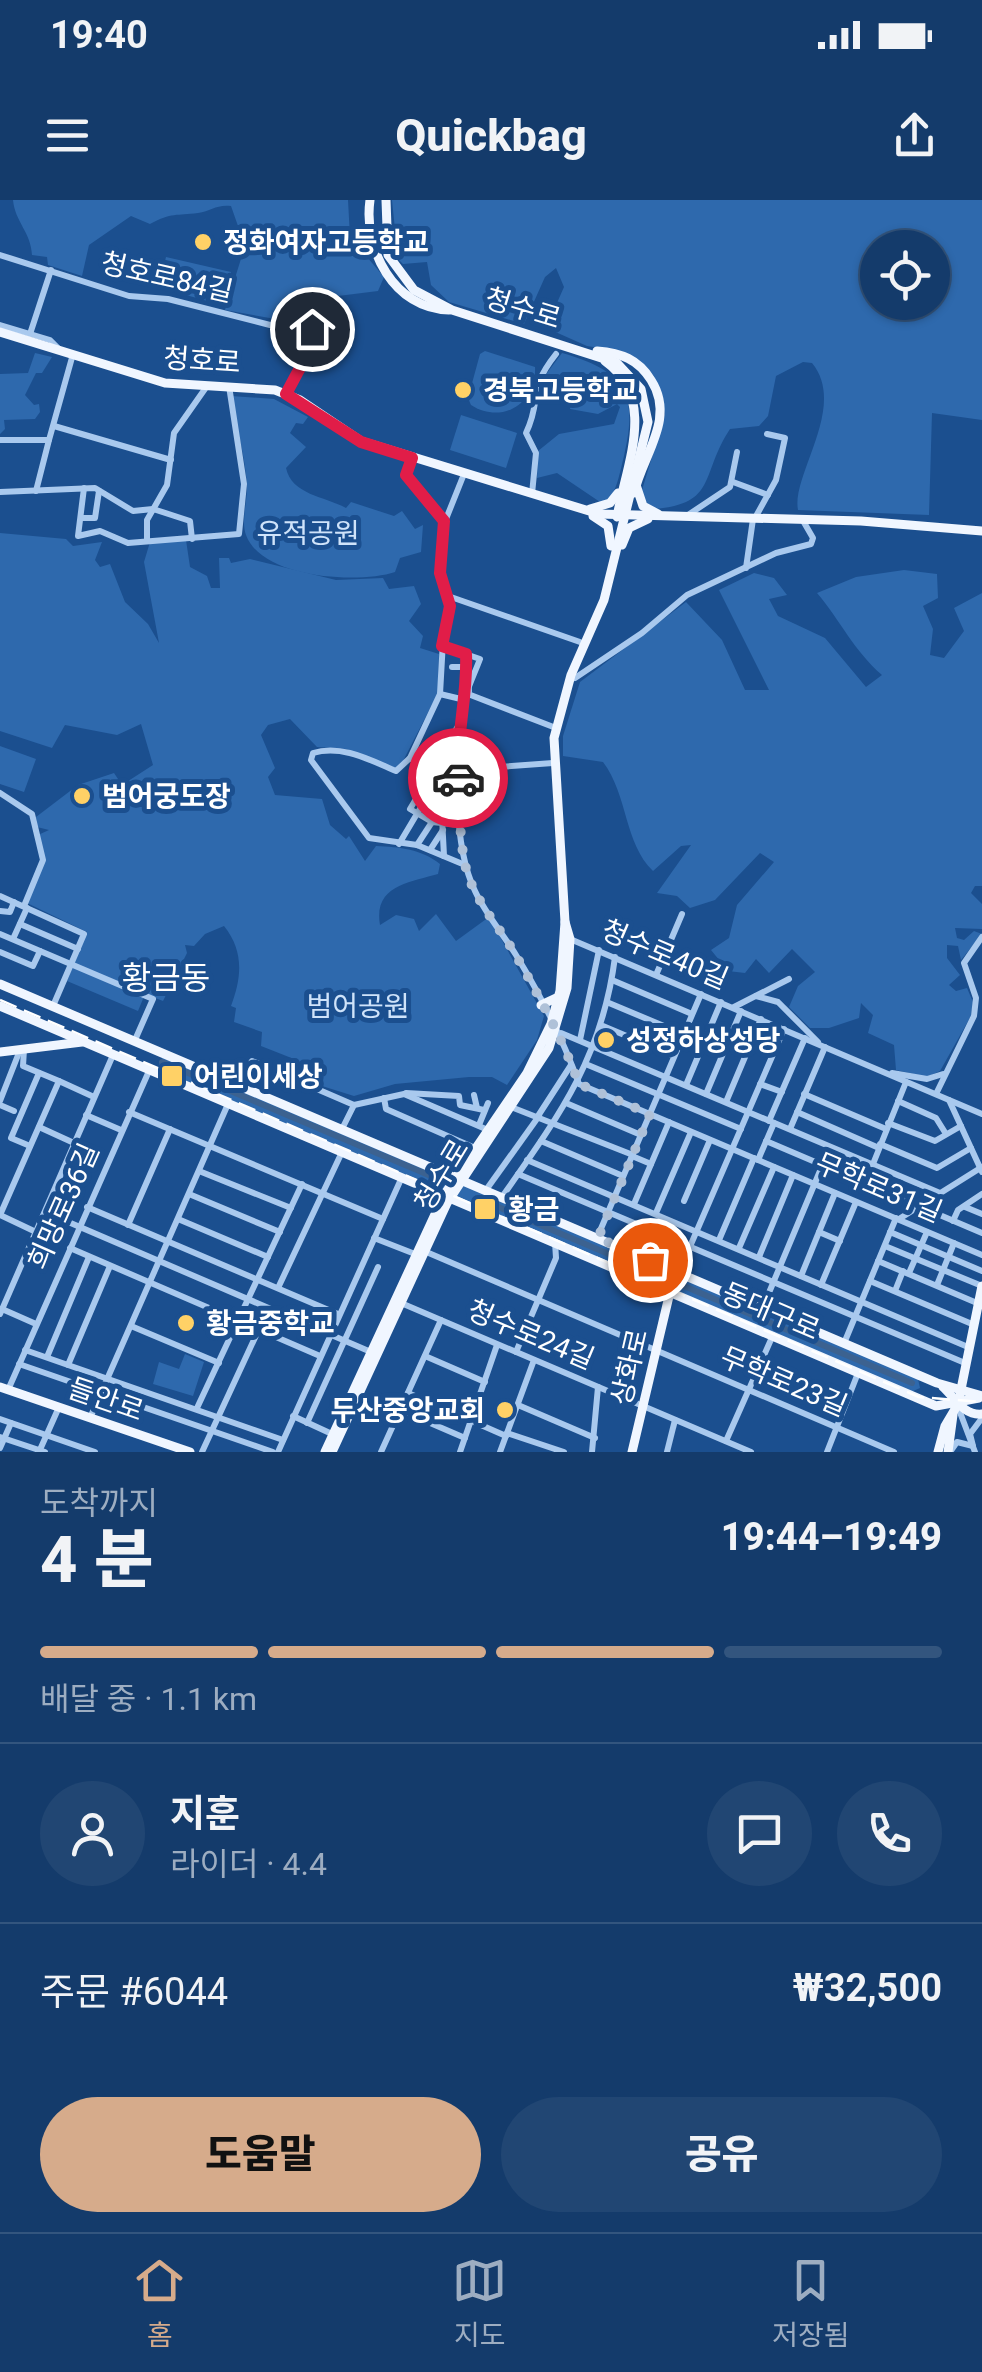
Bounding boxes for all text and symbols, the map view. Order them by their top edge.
text: 19:40 [50,13,148,57]
icon: menu [40,108,95,163]
icon: share [887,108,942,163]
text: Quickbag [395,109,587,162]
place label: 정화여자고등학교 [223,226,429,259]
map controls [860,230,950,320]
button: locate [860,230,950,320]
marker: 정화여자고등학교 [192,231,214,253]
street label: 청호로84길 [98,246,236,309]
street label: 청수로 [481,281,565,336]
pin [270,287,355,372]
icon: home [285,302,340,357]
street label: 청호로 [162,341,242,380]
place label: 경북고등학교 [483,374,638,407]
marker: 경북고등학교 [452,379,474,401]
park label: 유적공원 [256,517,360,550]
courier [408,728,508,828]
icon: car [431,751,486,806]
place label: 범어궁도장 [102,780,231,813]
marker: 범어궁도장 [71,785,93,807]
street label: 청수로40길 [596,913,733,996]
district label: 황금동 [122,959,210,997]
park label: 범어공원 [306,990,410,1023]
place label: 성정하상성당 [626,1024,781,1057]
marker: 성정하상성당 [595,1029,617,1051]
place label: 어린이세상 [194,1060,323,1093]
marker: 어린이세상 [159,1063,185,1089]
street label: 청수로 [407,1134,475,1217]
street label: 희망로36길 [21,1138,106,1274]
street label: 무학로31길 [810,1146,947,1229]
place label: 황금 [508,1193,560,1226]
marker: 황금 [472,1196,498,1222]
pin [608,1218,693,1303]
icon: bag [623,1233,678,1288]
street label: 동대구로 [717,1276,825,1347]
street label: 청수로24길 [462,1293,599,1376]
place label: 황금중학교 [206,1307,335,1340]
marker: 황금중학교 [175,1312,197,1334]
street label: 상화로 [605,1326,654,1408]
street label: 무학로23길 [715,1340,852,1423]
street label: 들안로 [64,1371,148,1428]
place label: 두산중앙교회 [330,1394,485,1427]
marker: 두산중앙교회 [494,1399,516,1421]
text: 도착까지 [40,1484,158,1522]
text: 19:44–19:49 [721,1515,942,1559]
text: 4 분 [40,1522,153,1598]
text: 배달 중 · 1.1 km [40,1680,257,1718]
button: person [40,1781,145,1886]
button: chat [707,1781,812,1886]
button: phone [837,1781,942,1886]
text: 지훈 [170,1792,240,1836]
text: 라이더 · 4.4 [170,1845,327,1883]
text: ₩32,500 [793,1966,942,2010]
text: 주문 #6044 [40,1970,228,2014]
button: 도움말 [40,2097,481,2212]
button: 공유 [501,2097,942,2212]
tab: 홈 [132,2253,187,2353]
tab: 지도 [452,2253,507,2353]
tab: 저장됨 [772,2253,850,2353]

